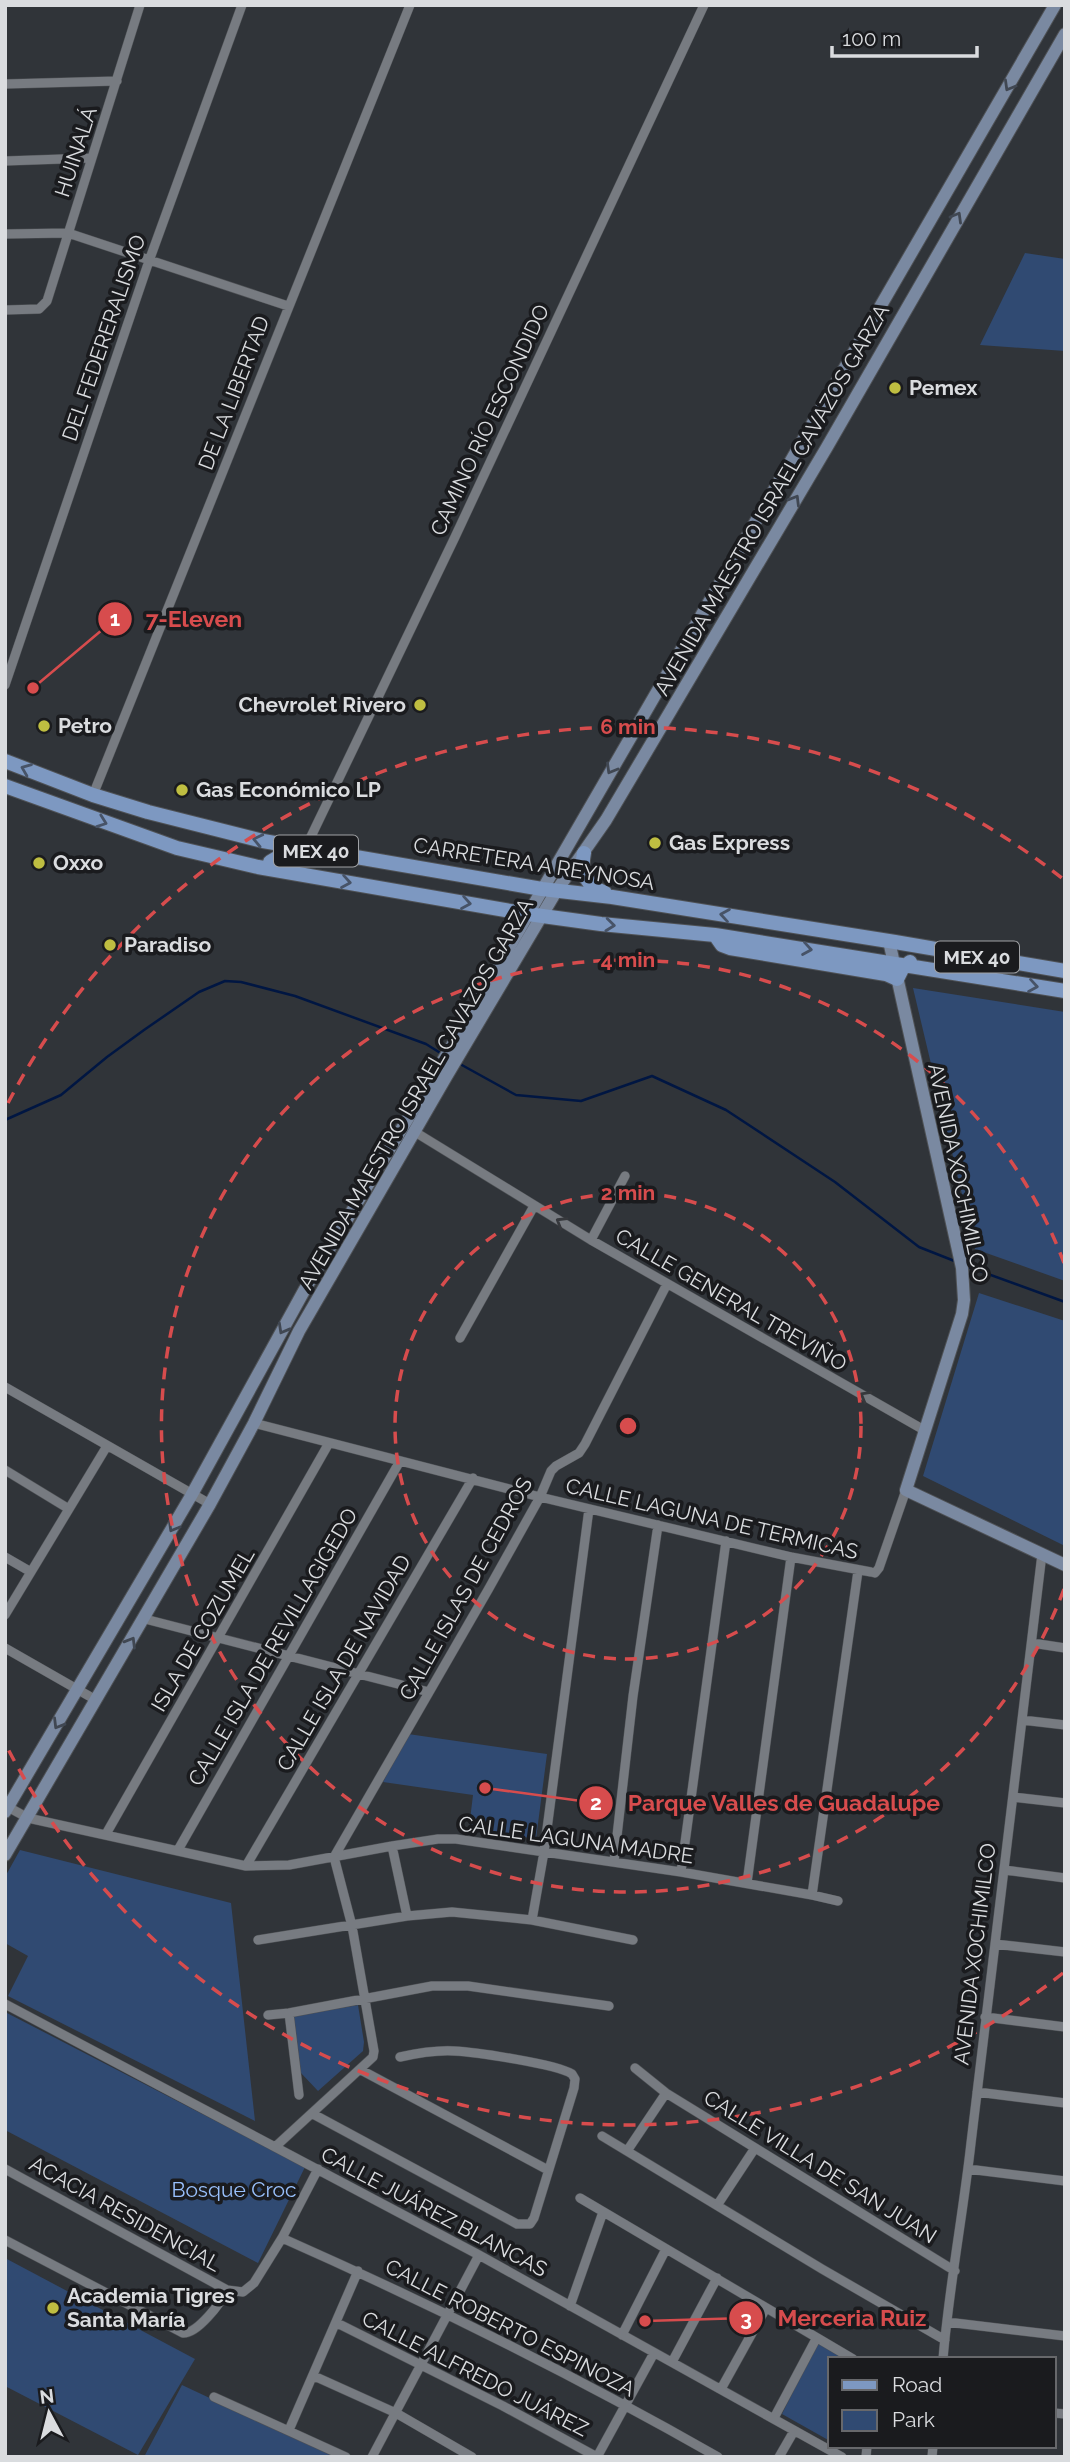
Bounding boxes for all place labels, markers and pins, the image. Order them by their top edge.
place label: Pemex [909,375,978,400]
marker: Pemex [887,380,903,396]
callout: 7-Eleven [97,597,257,641]
place label: Chevrolet Rivero [238,692,406,717]
marker: Chevrolet Rivero [412,697,428,713]
place label: Petro [58,713,112,738]
marker: Petro [36,718,52,734]
place label: Gas Económico LP [196,777,381,802]
marker: Gas Económico LP [174,782,190,798]
place label: Gas Express [669,830,790,855]
marker: Gas Express [647,835,663,851]
place label: Oxxo [53,850,103,875]
marker: Oxxo [31,855,47,871]
place label: Paradiso [124,932,211,957]
marker: Paradiso [102,937,118,953]
centre of rings [616,1414,640,1438]
callout: Parque Valles de Guadalupe [579,1781,955,1825]
place label: Academia Tigres Santa María [67,2283,235,2332]
callout: Merceria Ruiz [729,2296,941,2340]
marker: Academia Tigres Santa María [45,2300,61,2316]

